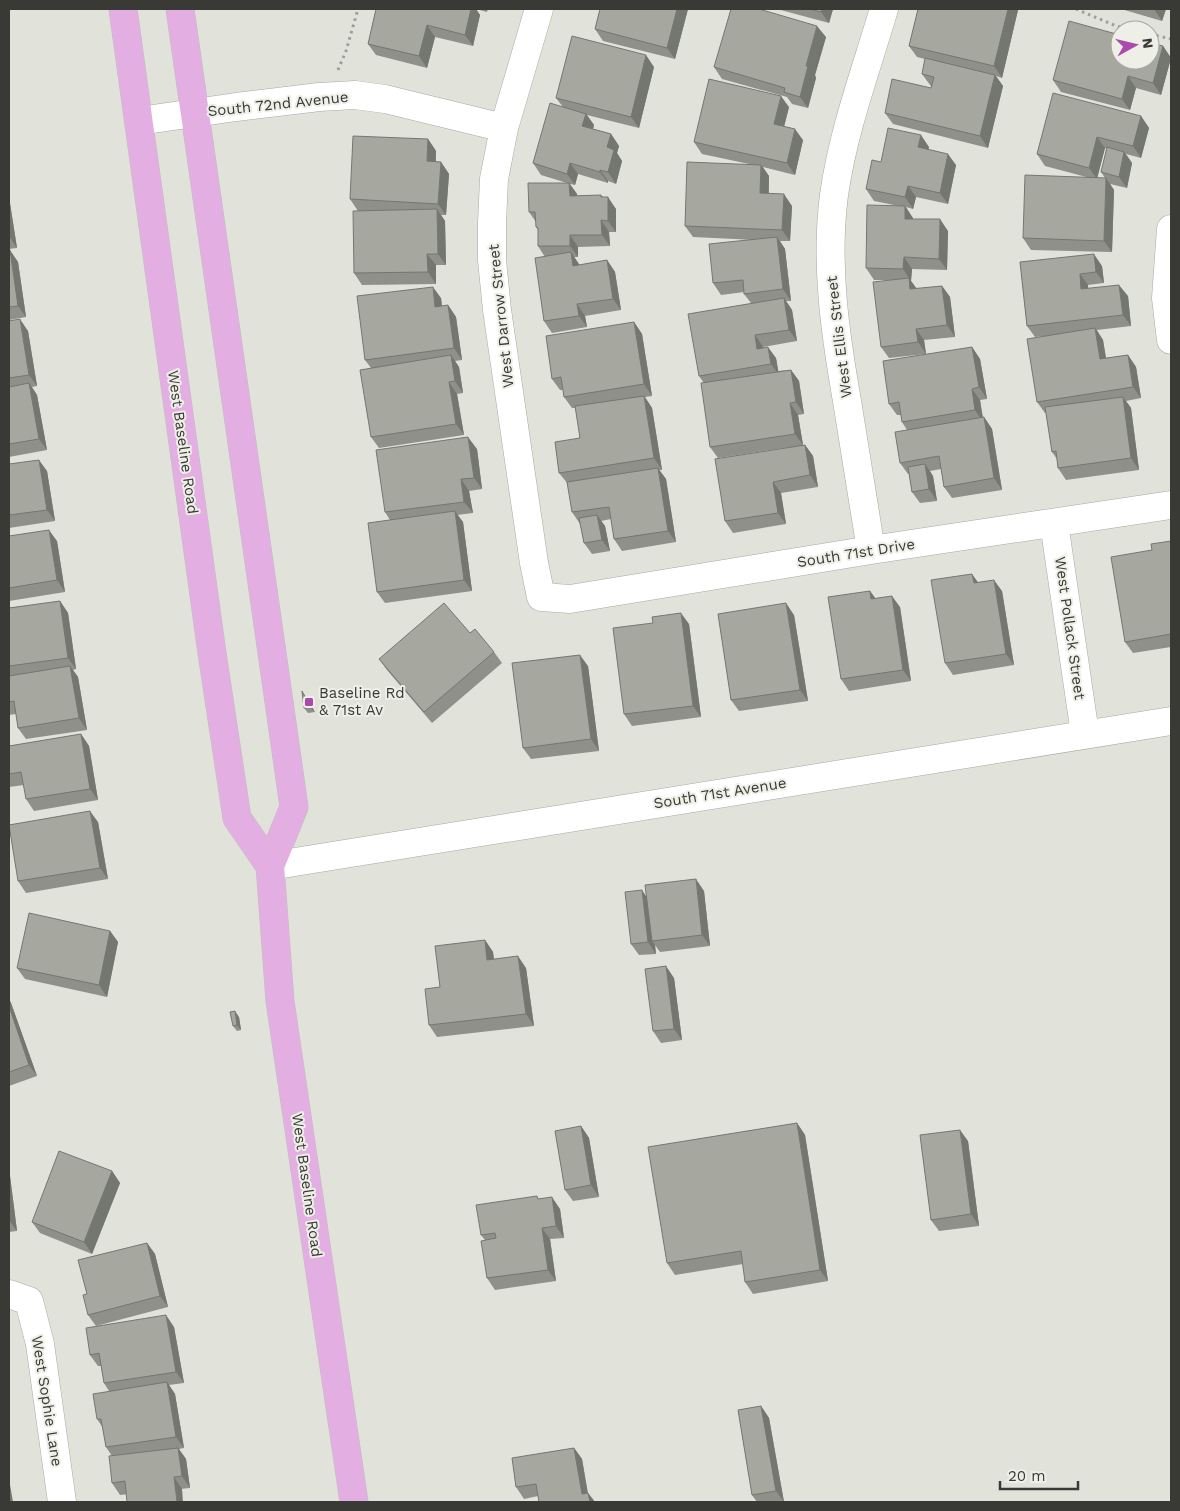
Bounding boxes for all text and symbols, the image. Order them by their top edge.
north arrow [1110,20,1160,70]
text: N [1139,37,1157,49]
street label: South 72nd Avenue [207,88,349,120]
street label: West Darrow Street [484,243,517,389]
street label: West Ellis Street [822,274,855,399]
street label: West Baseline Road [164,369,202,515]
street label: South 71st Drive [796,535,916,571]
street label: West Pollack Street [1051,555,1089,701]
place label: Baseline Rd & 71st Av [319,684,405,719]
marker: Baseline Rd & 71st Av [303,696,315,708]
street label: South 71st Avenue [652,774,788,812]
street label: West Baseline Road [288,1112,326,1258]
street label: West Sophie Lane [28,1334,66,1468]
scale bar [1000,1458,1078,1490]
text: 20 m [1008,1467,1046,1485]

